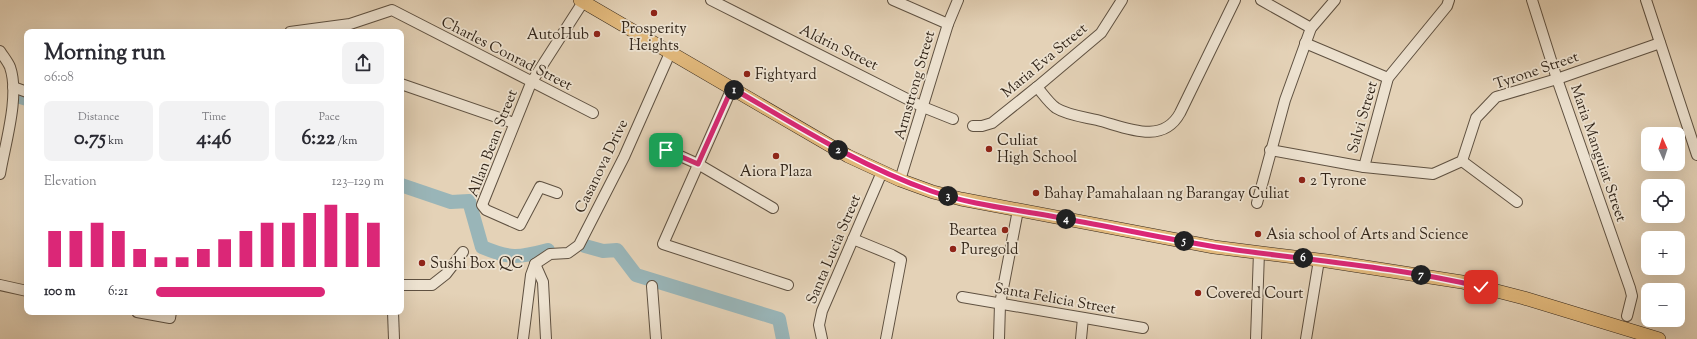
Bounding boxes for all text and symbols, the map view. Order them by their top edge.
marker: Prosperity Heights [649,8,659,18]
street label: Charles Conrad Street [437,12,576,97]
place label: Prosperity Heights [621,19,687,57]
street label: Maria Eva Street [998,19,1092,103]
street label: Aldrin Street [795,20,881,76]
place label: AutoHub [527,25,589,46]
street label: Armstrong Street [890,28,941,142]
marker: AutoHub [592,29,602,39]
text: Morning run [44,38,166,70]
button: share [342,42,384,84]
street label: Tyrone Street [1491,47,1582,96]
place label: Fightyard [755,65,817,86]
text: 06:08 [44,69,74,87]
marker: Fightyard [742,69,752,79]
street label: Salvi Street [1343,79,1384,156]
pin: 1 [724,80,744,100]
text: 1 [732,82,736,98]
street label: Maria Manguiat Street [1564,82,1631,225]
street label: Allan Bean Street [463,87,524,200]
text: Distance [78,109,119,125]
text: Time [202,109,226,125]
text: Pace [319,109,340,125]
street label: Casanova Drive [571,116,634,217]
text: 0.75 [74,125,106,154]
text: 4:46 [196,125,232,154]
text: 6:22 [301,125,335,154]
north arrow [1641,127,1685,171]
map controls [1641,127,1685,327]
place label: Culiat High School [997,131,1077,169]
text: km [106,133,123,149]
text: /km [335,133,357,149]
pin [649,133,683,167]
icon: arrive [655,139,677,161]
pin: 2 [828,140,848,160]
text: 2 [835,142,841,158]
marker: Culiat High School [984,144,994,154]
marker: Aiora Plaza [771,151,781,161]
place label: Aiora Plaza [740,162,812,183]
place label: 2 Tyrone [1310,171,1366,192]
text: Elevation [44,173,97,191]
text: 123–129 m [332,173,384,191]
marker: 2 Tyrone [1297,175,1307,185]
button: locate [1641,179,1685,223]
place label: Bahay Pamahalaan ng Barangay Culiat [1044,184,1289,205]
pin: 3 [938,186,958,206]
text: 3 [946,188,950,204]
marker: Bahay Pamahalaan ng Barangay Culiat [1031,188,1041,198]
street label: Santa Lucia Street [802,191,867,308]
pin: 4 [1056,209,1076,229]
text: 4 [1063,211,1069,227]
place label: Beartea [949,221,997,242]
marker: Beartea [1000,225,1010,235]
place label: Asia school of Arts and Science [1266,225,1468,246]
marker: Asia school of Arts and Science [1253,229,1263,239]
pin: 5 [1174,231,1194,251]
button: + [1641,231,1685,275]
text: 5 [1182,233,1186,249]
place label: Puregold [961,240,1019,261]
marker: Puregold [948,244,958,254]
pin: 6 [1293,248,1313,268]
text: 6 [1300,250,1306,266]
place label: Sushi Box QC [430,254,523,275]
marker: Sushi Box QC [417,258,427,268]
pin: 7 [1411,265,1431,285]
text: 7 [1418,267,1424,283]
pin [1464,270,1498,304]
icon: check [1470,276,1492,298]
street label: Santa Felicia Street [992,278,1117,321]
text: 100 m [44,283,76,301]
text: 6:21 [108,283,128,301]
button: − [1641,283,1685,327]
place label: Covered Court [1206,284,1303,305]
marker: Covered Court [1193,288,1203,298]

